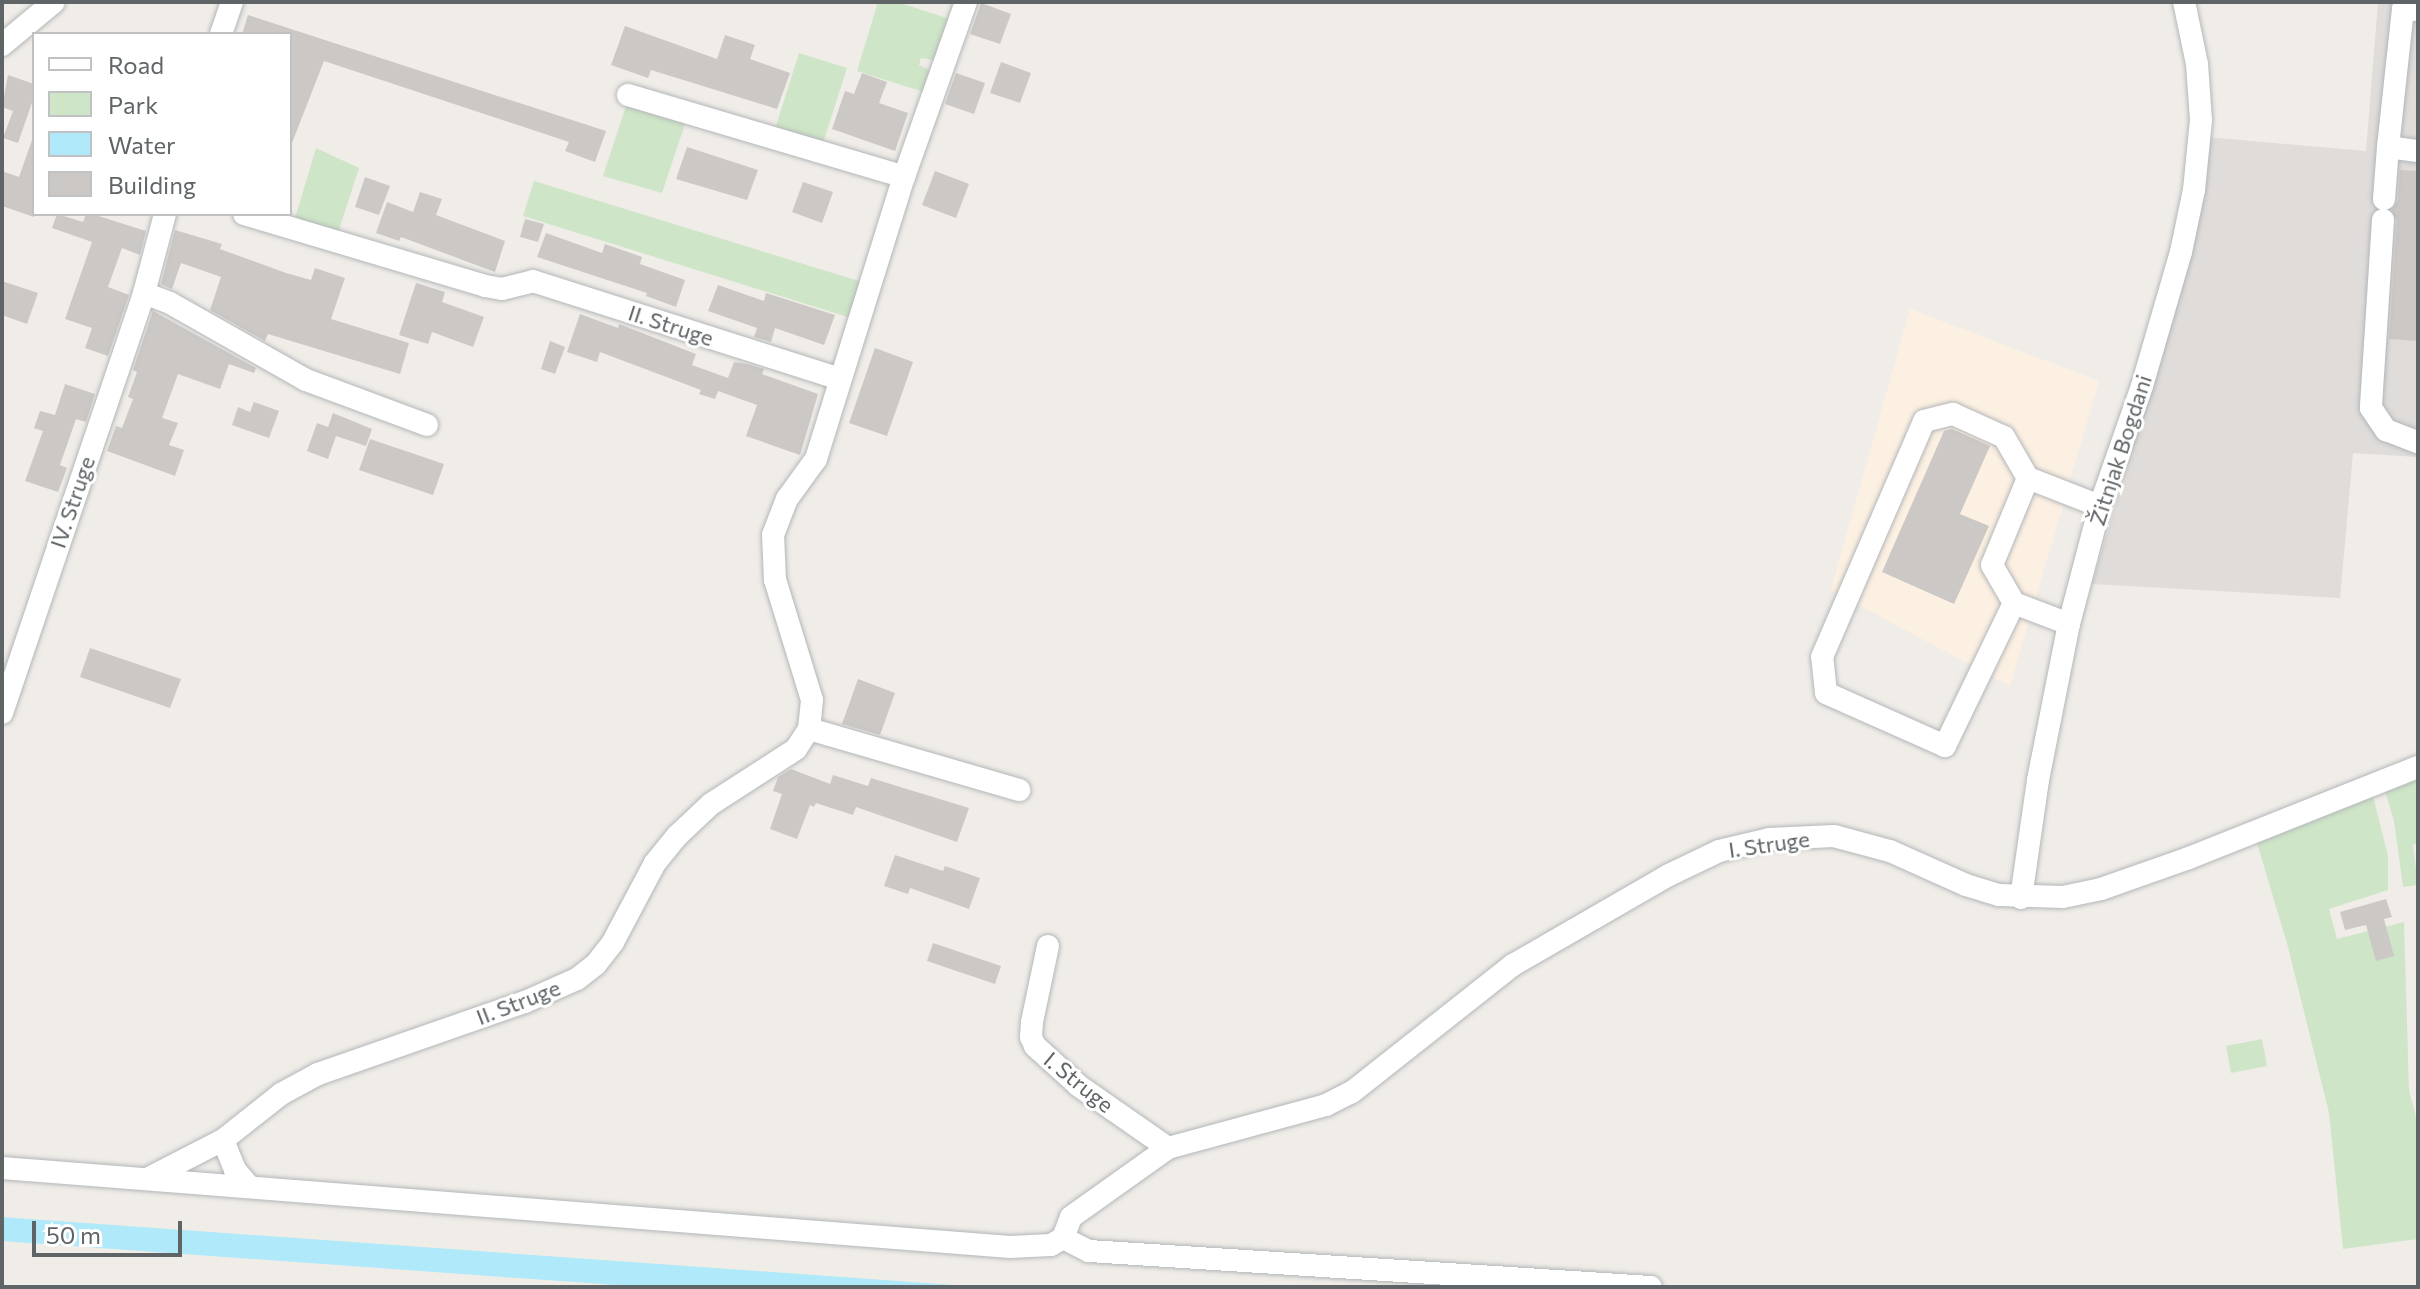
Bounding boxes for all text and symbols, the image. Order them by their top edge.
legend [32,32,292,216]
text: Road [108,50,164,79]
text: Park [108,90,158,119]
text: Water [108,130,176,159]
text: Building [108,170,196,199]
street label: II. Struge [625,299,717,351]
street label: Žitnjak Bogdani [2083,371,2157,529]
street label: IV. Struge [44,453,100,551]
street label: I. Struge [1727,825,1811,863]
street label: II. Struge [472,974,564,1030]
street label: I. Struge [1039,1046,1119,1118]
scale bar [36,1205,186,1255]
text: 50 m [46,1220,101,1249]

